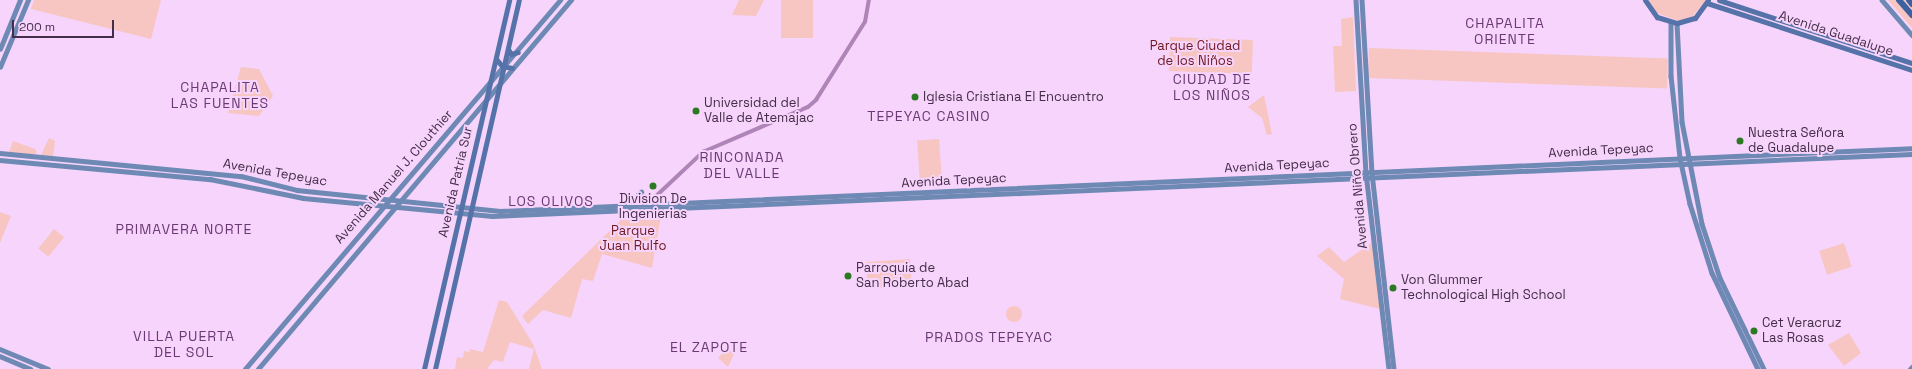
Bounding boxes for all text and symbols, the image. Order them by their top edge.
street label: Avenida Guadalupe [1777,8,1895,60]
scale bar [14,12,116,38]
district label: CHAPALITA ORIENTE [1465,15,1545,48]
text: 200 m [19,19,55,35]
park label: Parque Ciudad de los Niños [1150,39,1240,70]
district label: CIUDAD DE LOS NIÑOS [1173,71,1251,104]
district label: CHAPALITA LAS FUENTES [171,79,269,112]
place label: Iglesia Cristiana El Encuentro [923,89,1104,105]
marker: Iglesia Cristiana El Encuentro [910,92,920,102]
place label: Universidad del Valle de Atemajac [704,96,814,127]
marker: Universidad del Valle de Atemajac [691,106,701,116]
street label: Avenida Manuel J. Clouthier [332,107,456,247]
district label: TEPEYAC CASINO [867,108,991,124]
street label: Avenida Niño Obrero [1345,123,1371,249]
street label: Avenida Patria Sur [436,125,476,239]
place label: Nuestra Señora de Guadalupe [1748,126,1844,157]
marker: Nuestra Señora de Guadalupe [1735,136,1745,146]
street label: Avenida Tepeyac [1548,140,1654,162]
district label: RINCONADA DEL VALLE [700,149,784,182]
street label: Avenida Tepeyac [1224,155,1330,177]
street label: Avenida Tepeyac [222,156,328,190]
street label: Avenida Tepeyac [901,170,1007,192]
marker: Division De Ingenierias [648,181,658,191]
place label: Division De Ingenierias [619,192,687,223]
district label: LOS OLIVOS [508,193,594,209]
district label: PRIMAVERA NORTE [115,221,253,237]
park label: Parque Juan Rulfo [600,224,666,255]
place label: Parroquia de San Roberto Abad [856,261,969,292]
marker: Parroquia de San Roberto Abad [843,271,853,281]
place label: Von Glummer Technological High School [1401,273,1566,304]
marker: Von Glummer Technological High School [1388,283,1398,293]
place label: Cet Veracruz Las Rosas [1762,316,1842,347]
marker: Cet Veracruz Las Rosas [1749,326,1759,336]
district label: VILLA PUERTA DEL SOL [133,328,235,360]
district label: PRADOS TEPEYAC [925,329,1053,345]
district label: EL ZAPOTE [670,339,748,355]

